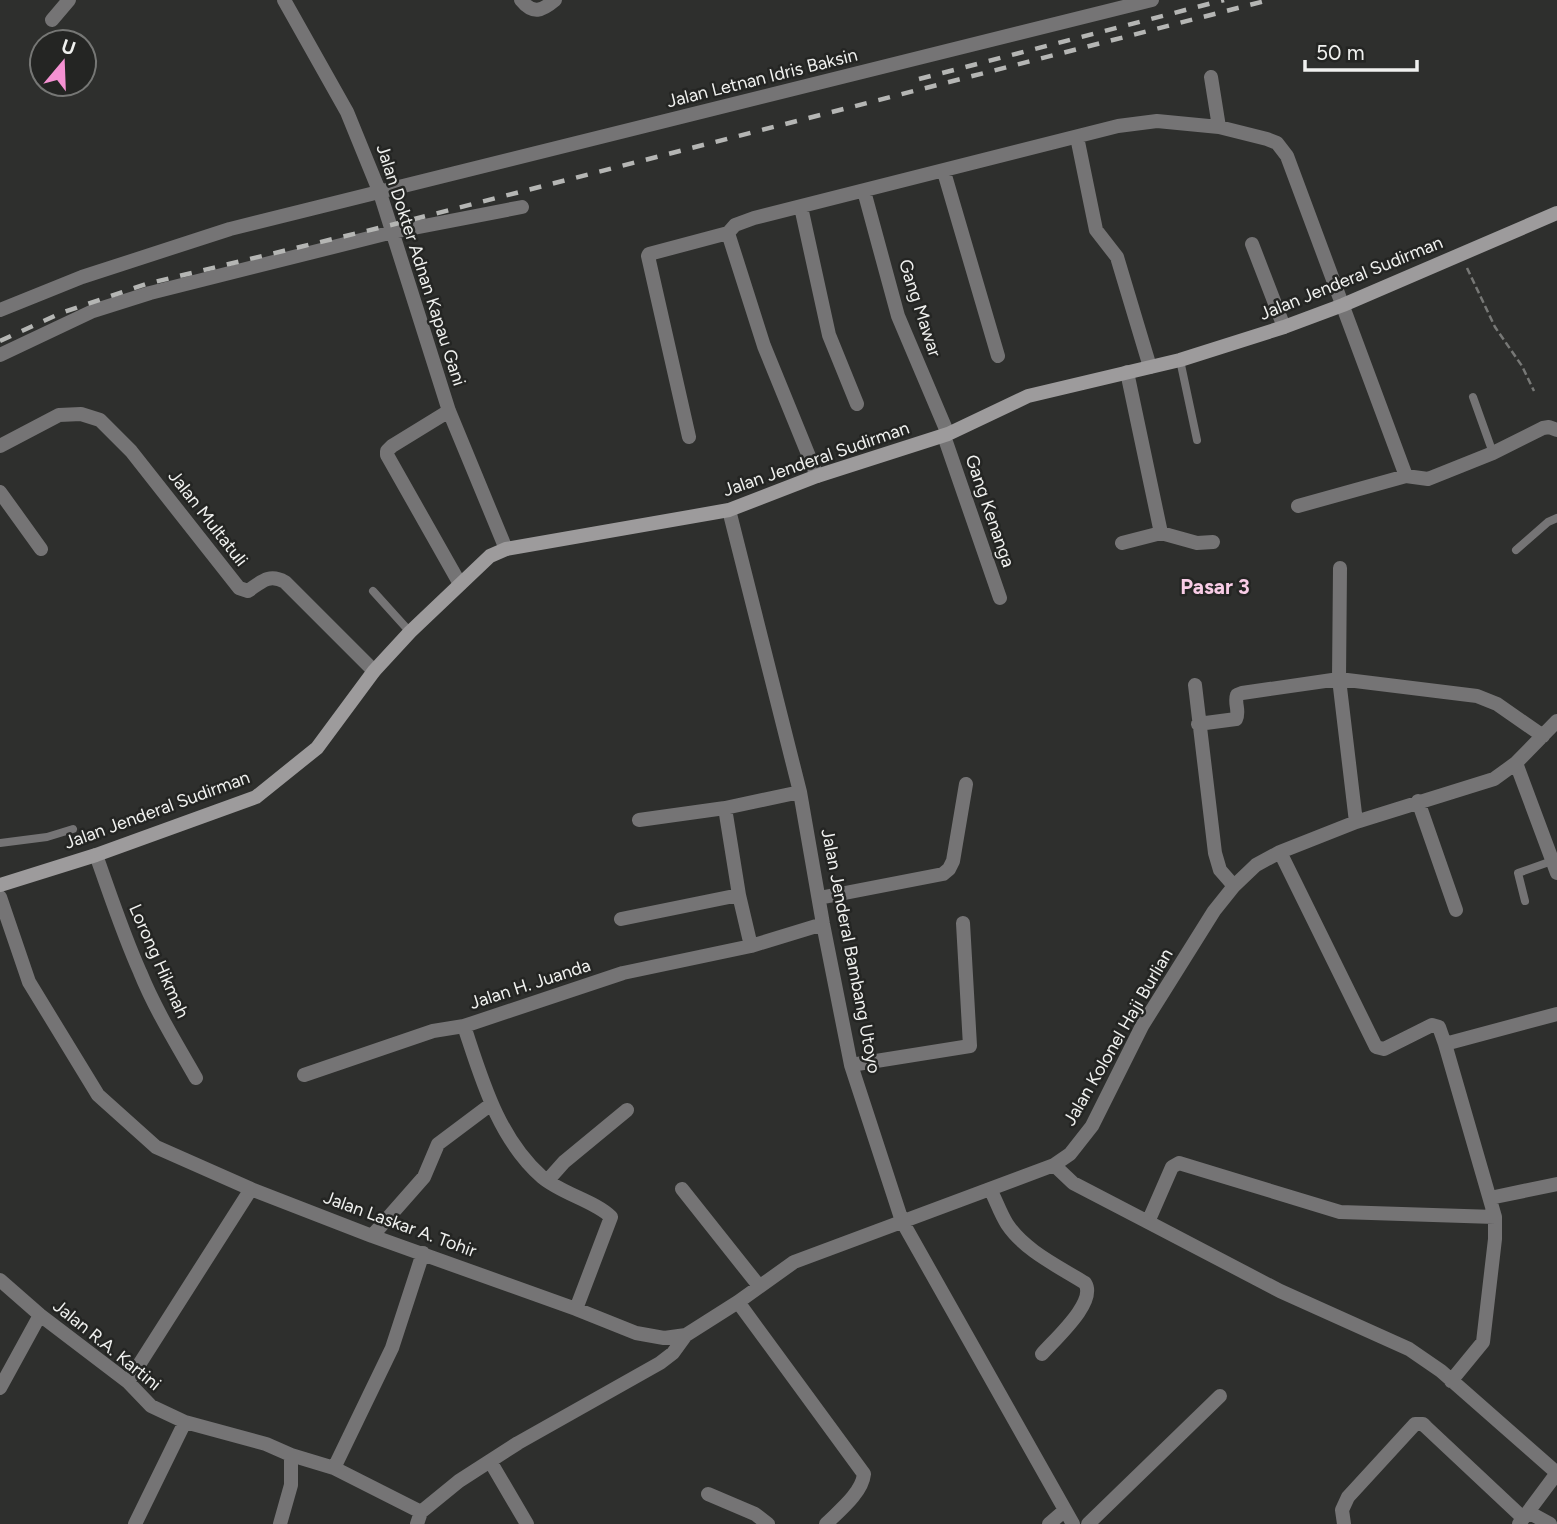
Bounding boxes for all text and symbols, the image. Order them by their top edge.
north arrow [28,28,98,98]
scale bar [1305,28,1417,72]
text: U [58,34,78,60]
text: 50 m [1316,40,1365,65]
street label: Jalan Letnan Idris Baksin [664,44,860,112]
street label: Jalan Dokter Adnan Kapau Gani [372,142,470,388]
street label: Jalan Jenderal Sudirman [1256,231,1446,325]
street label: Gang Mawar [894,256,946,360]
street label: Jalan Jenderal Sudirman [720,417,912,501]
street label: Gang Kenanga [960,452,1020,570]
street label: Jalan Multatuli [164,465,252,571]
district label: Pasar 3 [1180,574,1250,599]
street label: Jalan Jenderal Sudirman [61,766,253,854]
street label: Jalan Jenderal Bambang Utoyo [816,827,886,1075]
street label: Lorong Hikmah [124,901,194,1021]
street label: Jalan Kolonel Haji Burlian [1058,945,1178,1129]
street label: Jalan H. Juanda [467,954,593,1014]
street label: Jalan Laskar A. Tohir [320,1186,480,1262]
street label: Jalan R.A. Kartini [48,1295,166,1395]

